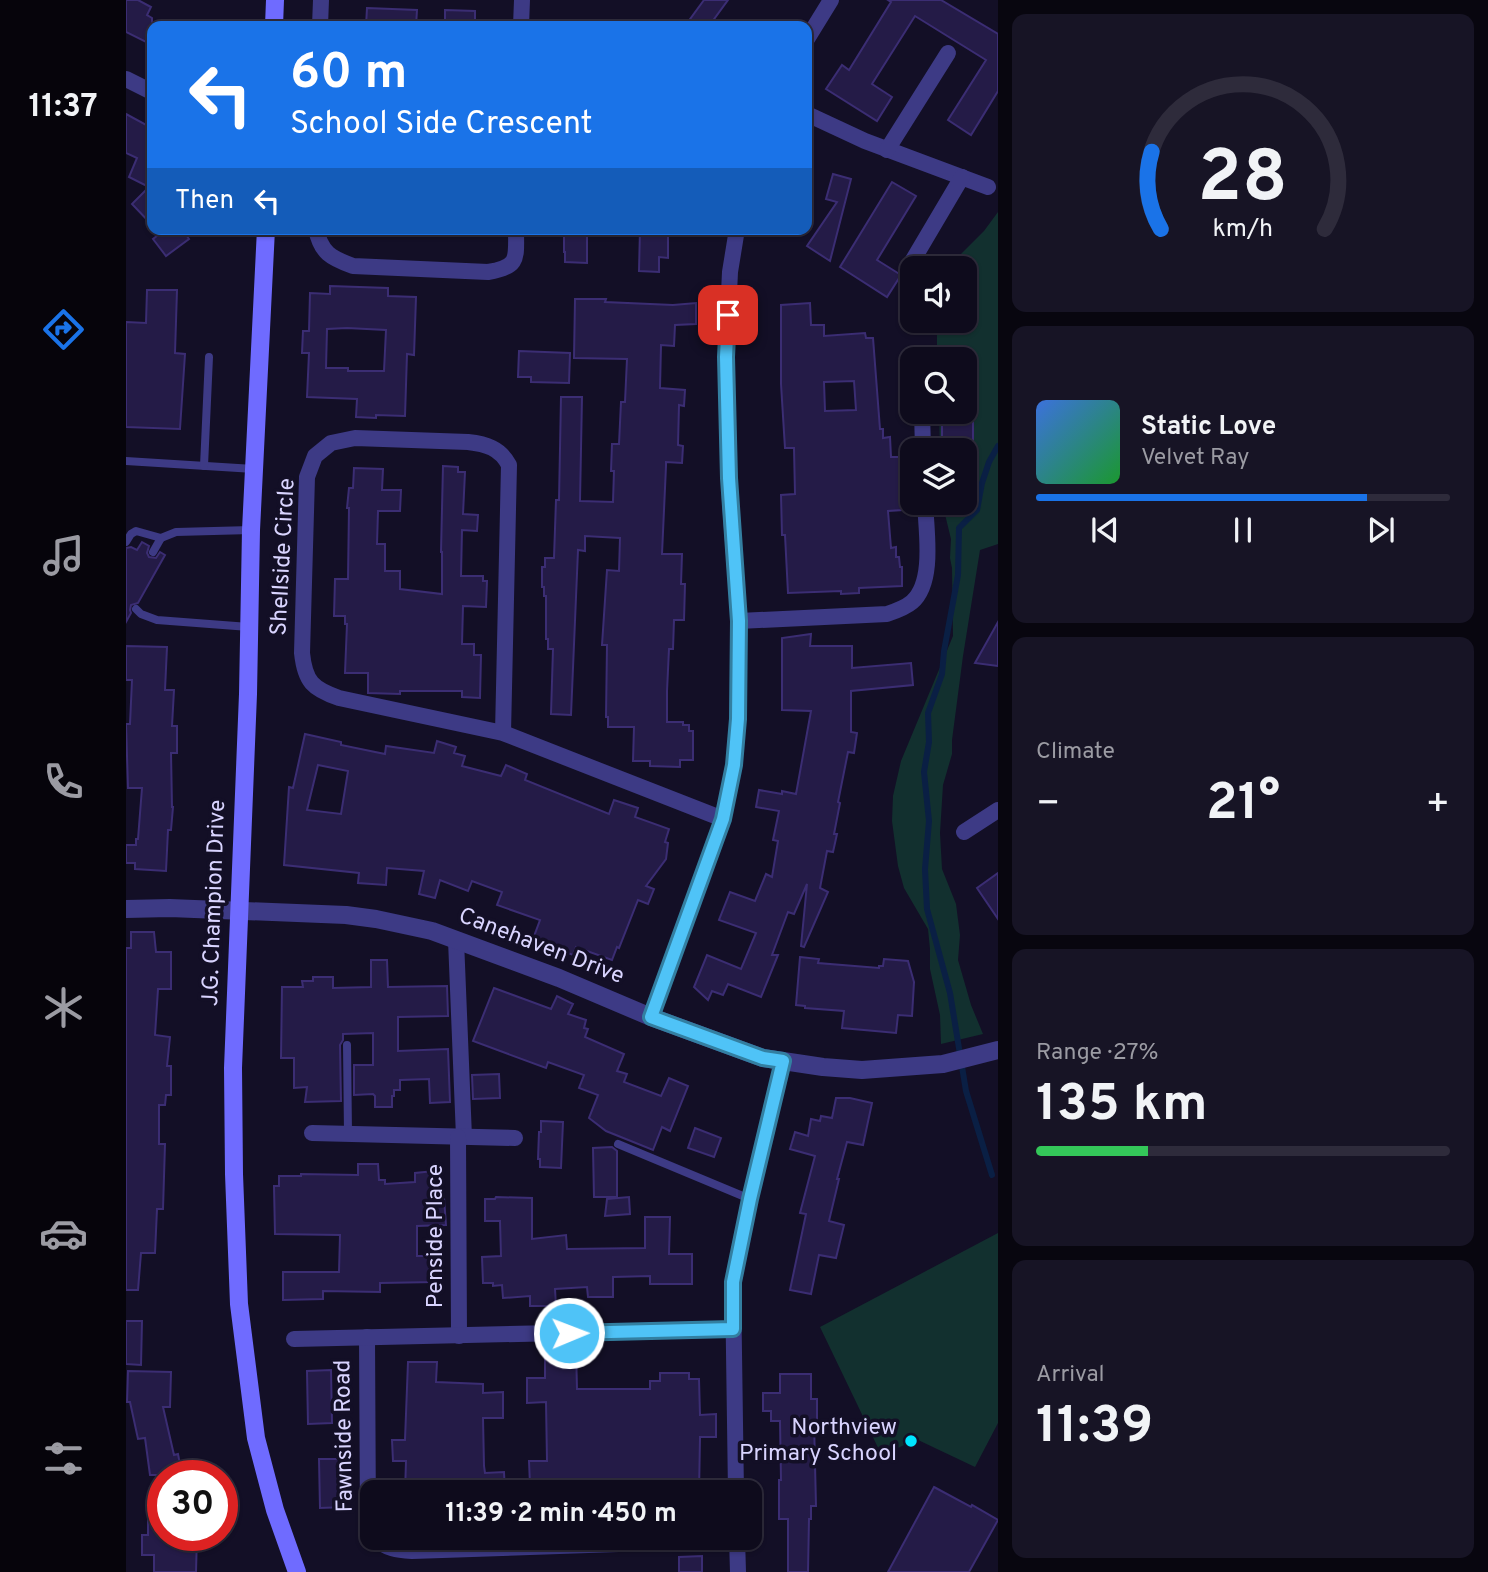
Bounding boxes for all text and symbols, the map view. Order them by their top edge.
text: 60 m [290,44,408,106]
icon: left [175,49,266,140]
text: 11:37 [28,88,98,128]
text: School Side Crescent [290,105,593,145]
text: 28 [1198,135,1288,227]
icon: left [248,182,286,220]
text: Then [175,185,234,218]
text: km/h [1213,214,1273,246]
map controls [900,256,977,515]
button: sound [900,256,977,333]
pin [698,285,758,345]
icon: arrive [709,296,747,334]
icon: directions [39,305,88,354]
button: search [900,347,977,424]
text: Static Love [1141,411,1276,444]
button: layers [900,438,977,515]
text: Velvet Ray [1141,444,1249,473]
street label: Shellside Circle [265,477,303,637]
icon: previous [1086,511,1124,549]
icon: pause [1224,511,1262,549]
icon: next [1362,511,1400,549]
icon: music [39,531,88,580]
text: Climate [1036,738,1115,767]
icon: phone [39,757,88,806]
text: 21° [1206,772,1280,838]
text: − [1036,781,1061,830]
text: + [1425,781,1450,830]
street label: J.G. Champion Drive [197,799,233,1007]
street label: Canehaven Drive [454,902,628,992]
icon: climate [39,983,88,1032]
text: Range · 27% [1036,1039,1159,1068]
text: 135 km [1036,1073,1207,1139]
street label: Penside Place [422,1164,451,1308]
icon: car [39,1209,88,1258]
position arrow [532,1296,606,1370]
street label: Fawnside Road [329,1359,361,1513]
text: Arrival [1036,1361,1105,1390]
text: 11:39 [1036,1395,1153,1461]
place label: Northview Primary School [739,1414,897,1469]
marker: Northview Primary School [903,1433,919,1449]
icon: filters [39,1434,88,1483]
speed limit sign: 30 [147,1460,238,1551]
text: 11:39 · 2 min · 450 m [445,1498,677,1531]

